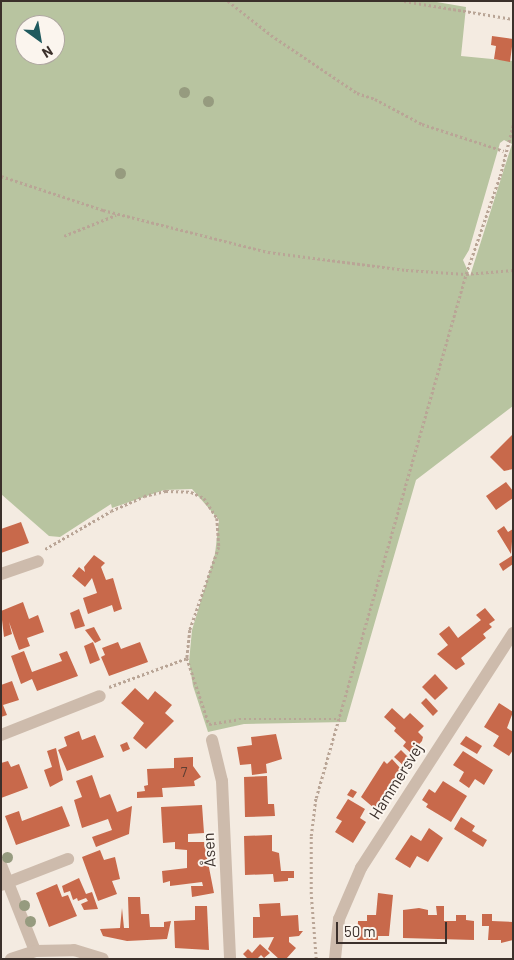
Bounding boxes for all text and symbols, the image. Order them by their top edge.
north arrow [15,15,65,65]
text: N [39,43,56,62]
street label: Hammersvej [365,739,427,823]
house number: 7 [181,764,187,780]
street label: Åsen [199,832,219,868]
scale bar [339,912,450,944]
text: 50 m [344,922,376,940]

